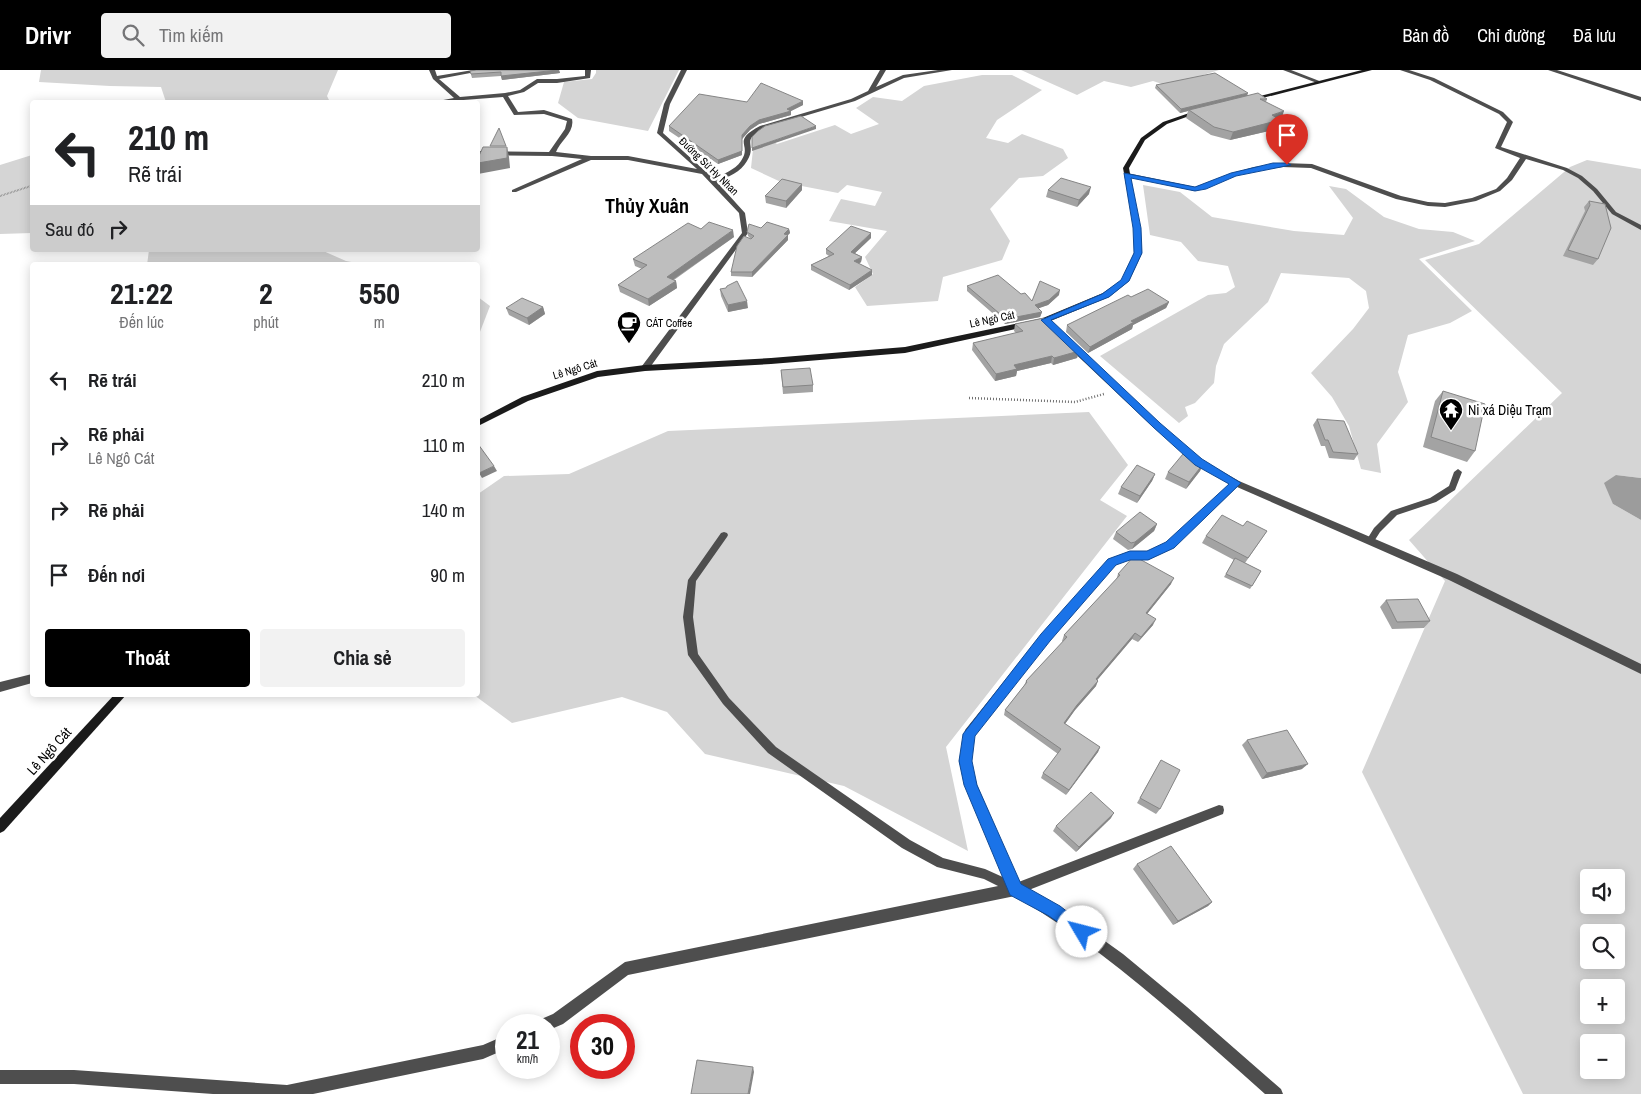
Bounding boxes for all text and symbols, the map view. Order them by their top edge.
search box [101,13,451,58]
text: Drivr [25,19,71,51]
icon: search [119,21,147,49]
text: Tìm kiếm [159,22,224,48]
text: Bản đồ [1402,23,1449,48]
text: Chỉ đường [1477,23,1545,48]
text: Đã lưu [1573,23,1616,48]
text: 210 m [128,114,209,161]
pin [1266,114,1308,165]
icon: left [45,120,110,185]
icon: arrive [1273,121,1301,149]
street label: Đường Sử Hy Nhan [676,134,742,198]
text: Rẽ trái [128,159,182,189]
district label: Thủy Xuân [605,192,689,219]
icon: right [104,215,132,243]
text: Sau đó [45,216,94,242]
text: 21:22 [110,273,173,313]
text: 2 [259,273,273,313]
text: 550 [359,273,400,313]
street label: Lê Ngô Cát [968,307,1016,331]
cafe icon: CÁT Coffee [616,310,642,344]
text: Đến lúc [119,311,164,333]
text: phút [253,311,279,333]
text: m [374,311,385,333]
place label: CÁT Coffee [646,316,692,330]
street label: Lê Ngô Cát [551,355,599,382]
icon: left [45,366,73,394]
text: Rẽ trái [88,367,137,393]
text: 210 m [422,367,465,393]
temple icon: Ni xá Diệu Trạm [1438,397,1464,431]
place label: Ni xá Diệu Trạm [1468,401,1552,419]
text: Rẽ phải [88,421,144,447]
icon: right [45,431,73,459]
text: 110 m [423,432,465,458]
text: Lê Ngô Cát [88,447,154,469]
icon: right [45,496,73,524]
text: Rẽ phải [88,497,144,523]
text: 140 m [422,497,465,523]
icon: arrive [45,561,73,589]
text: Đến nơi [88,562,145,588]
text: 90 m [430,562,465,588]
button: Thoát [45,629,250,687]
button: Chia sẻ [260,629,465,687]
street label: Lê Ngô Cát [23,723,75,779]
map controls [1580,869,1625,1079]
button: sound [1580,869,1625,914]
position arrow [1055,905,1107,957]
button: search [1580,924,1625,969]
button: + [1580,979,1625,1024]
speed limit sign: 30 [570,1014,635,1079]
text: 21 [516,1023,539,1057]
button: − [1580,1034,1625,1079]
text: km/h [517,1051,538,1067]

